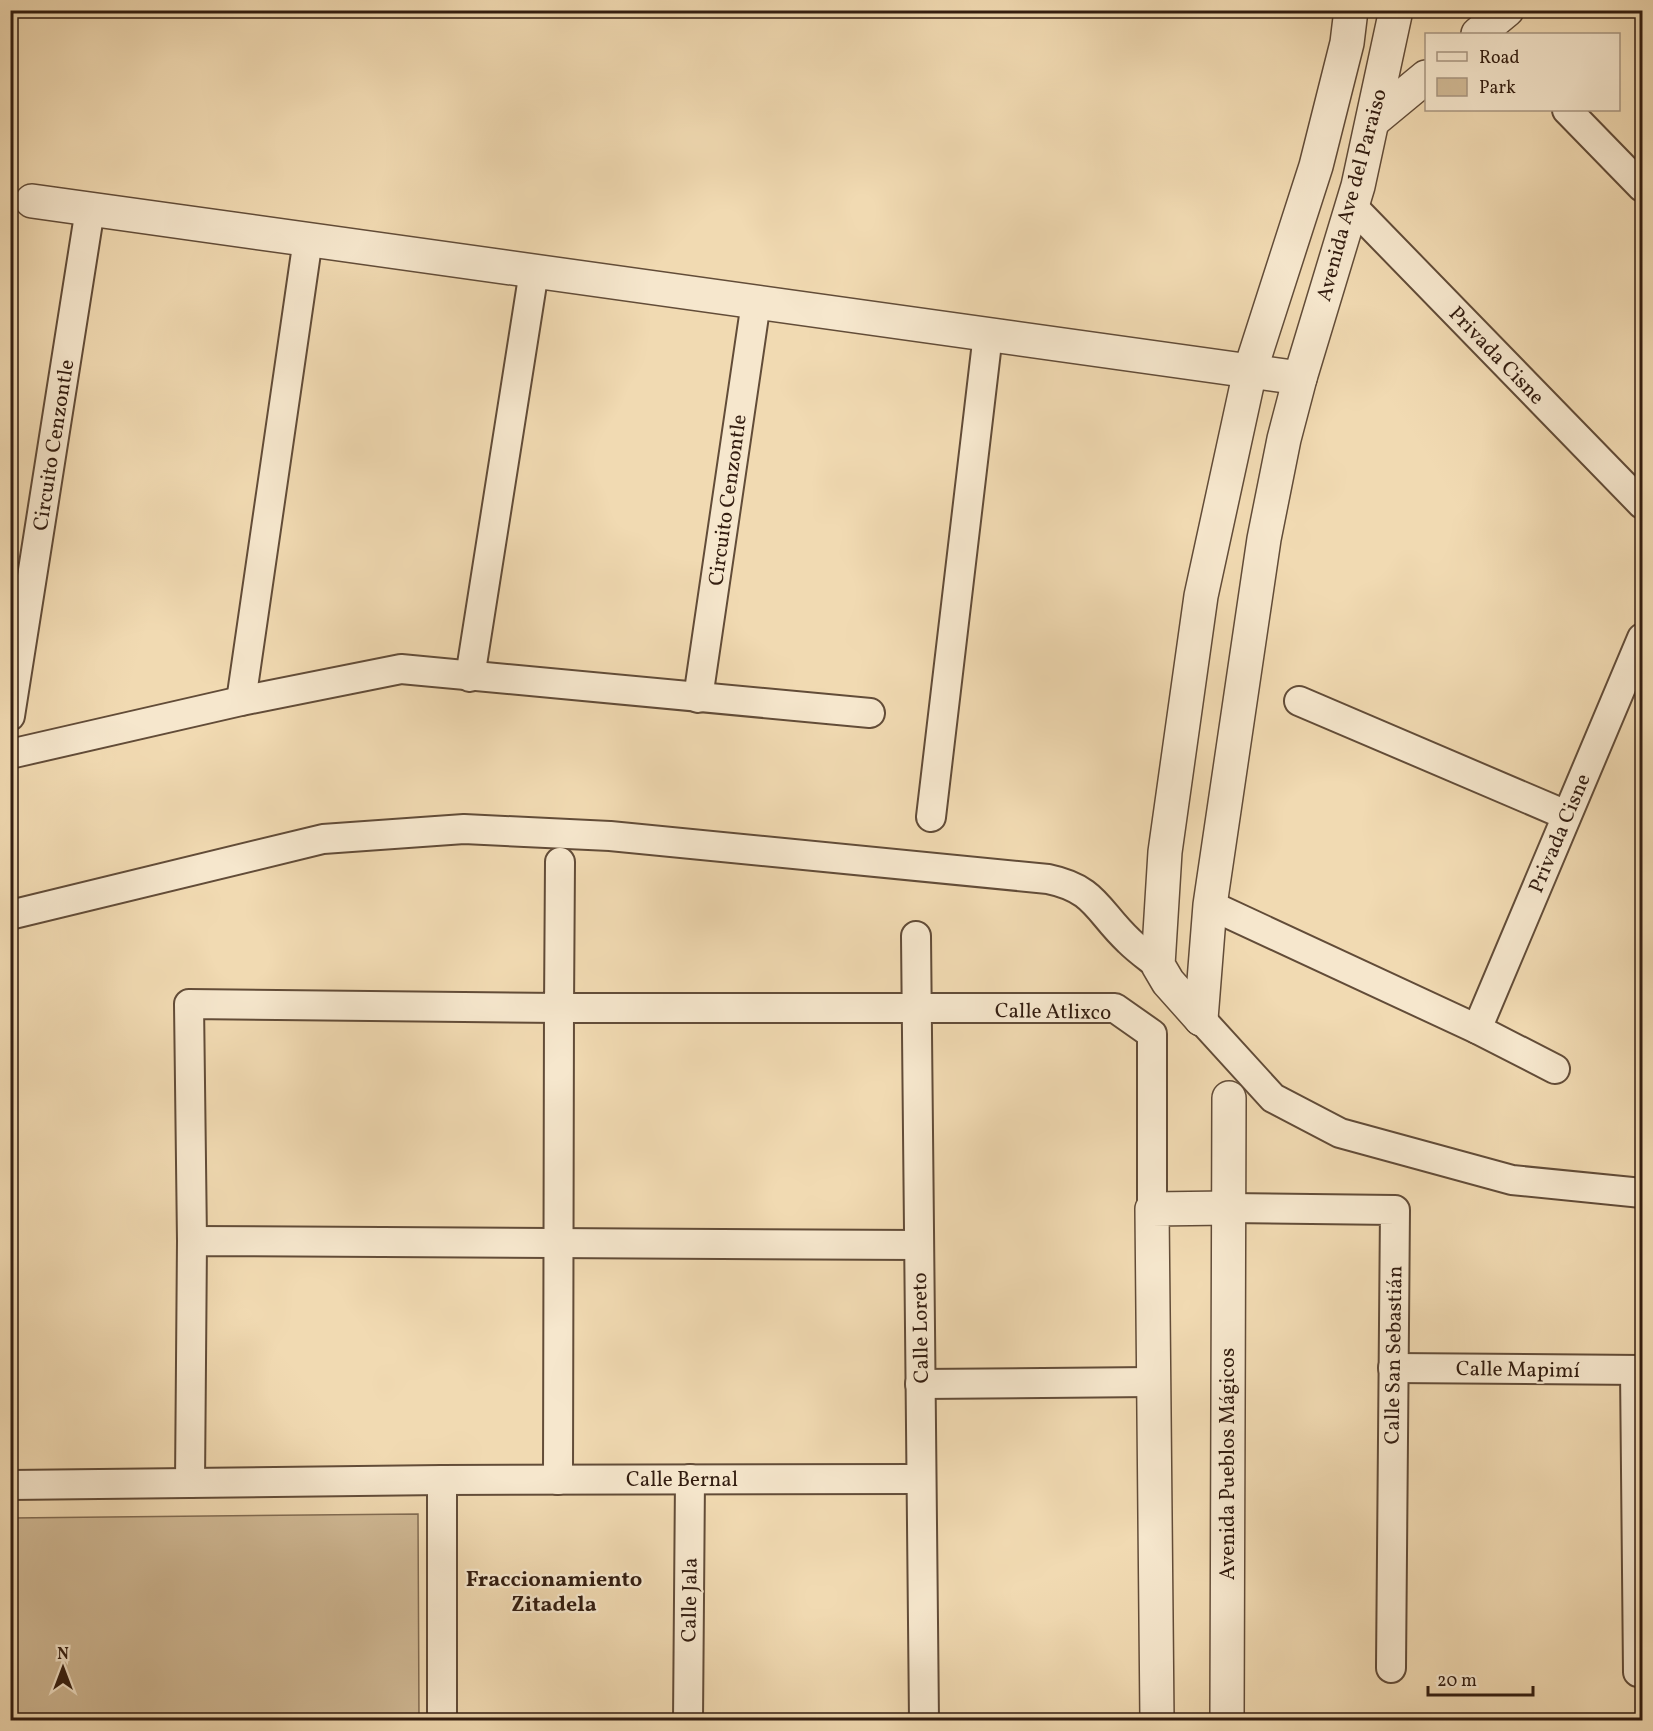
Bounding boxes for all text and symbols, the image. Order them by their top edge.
legend [1425,33,1620,111]
text: Road [1479,46,1520,71]
text: Park [1479,76,1516,101]
street label: Avenida Ave del Paraiso [1310,86,1395,305]
street label: Privada Cisne [1441,300,1550,412]
street label: Circuito Cenzontle [27,358,82,533]
street label: Circuito Cenzontle [702,413,755,588]
street label: Privada Cisne [1522,769,1599,898]
street label: Calle Atlixco [995,997,1111,1028]
street label: Calle San Sebastián [1378,1265,1411,1445]
street label: Calle Loreto [906,1272,937,1384]
street label: Avenida Pueblos Mágicos [1214,1348,1243,1580]
street label: Calle Mapimí [1456,1355,1581,1386]
street label: Calle Bernal [626,1466,738,1495]
street label: Calle Jala [675,1557,706,1643]
district label: Fraccionamiento Zitadela [466,1565,642,1621]
north arrow [33,1638,93,1698]
text: N [57,1644,69,1666]
scale bar [1428,1659,1533,1697]
text: 20 m [1437,1669,1477,1694]

